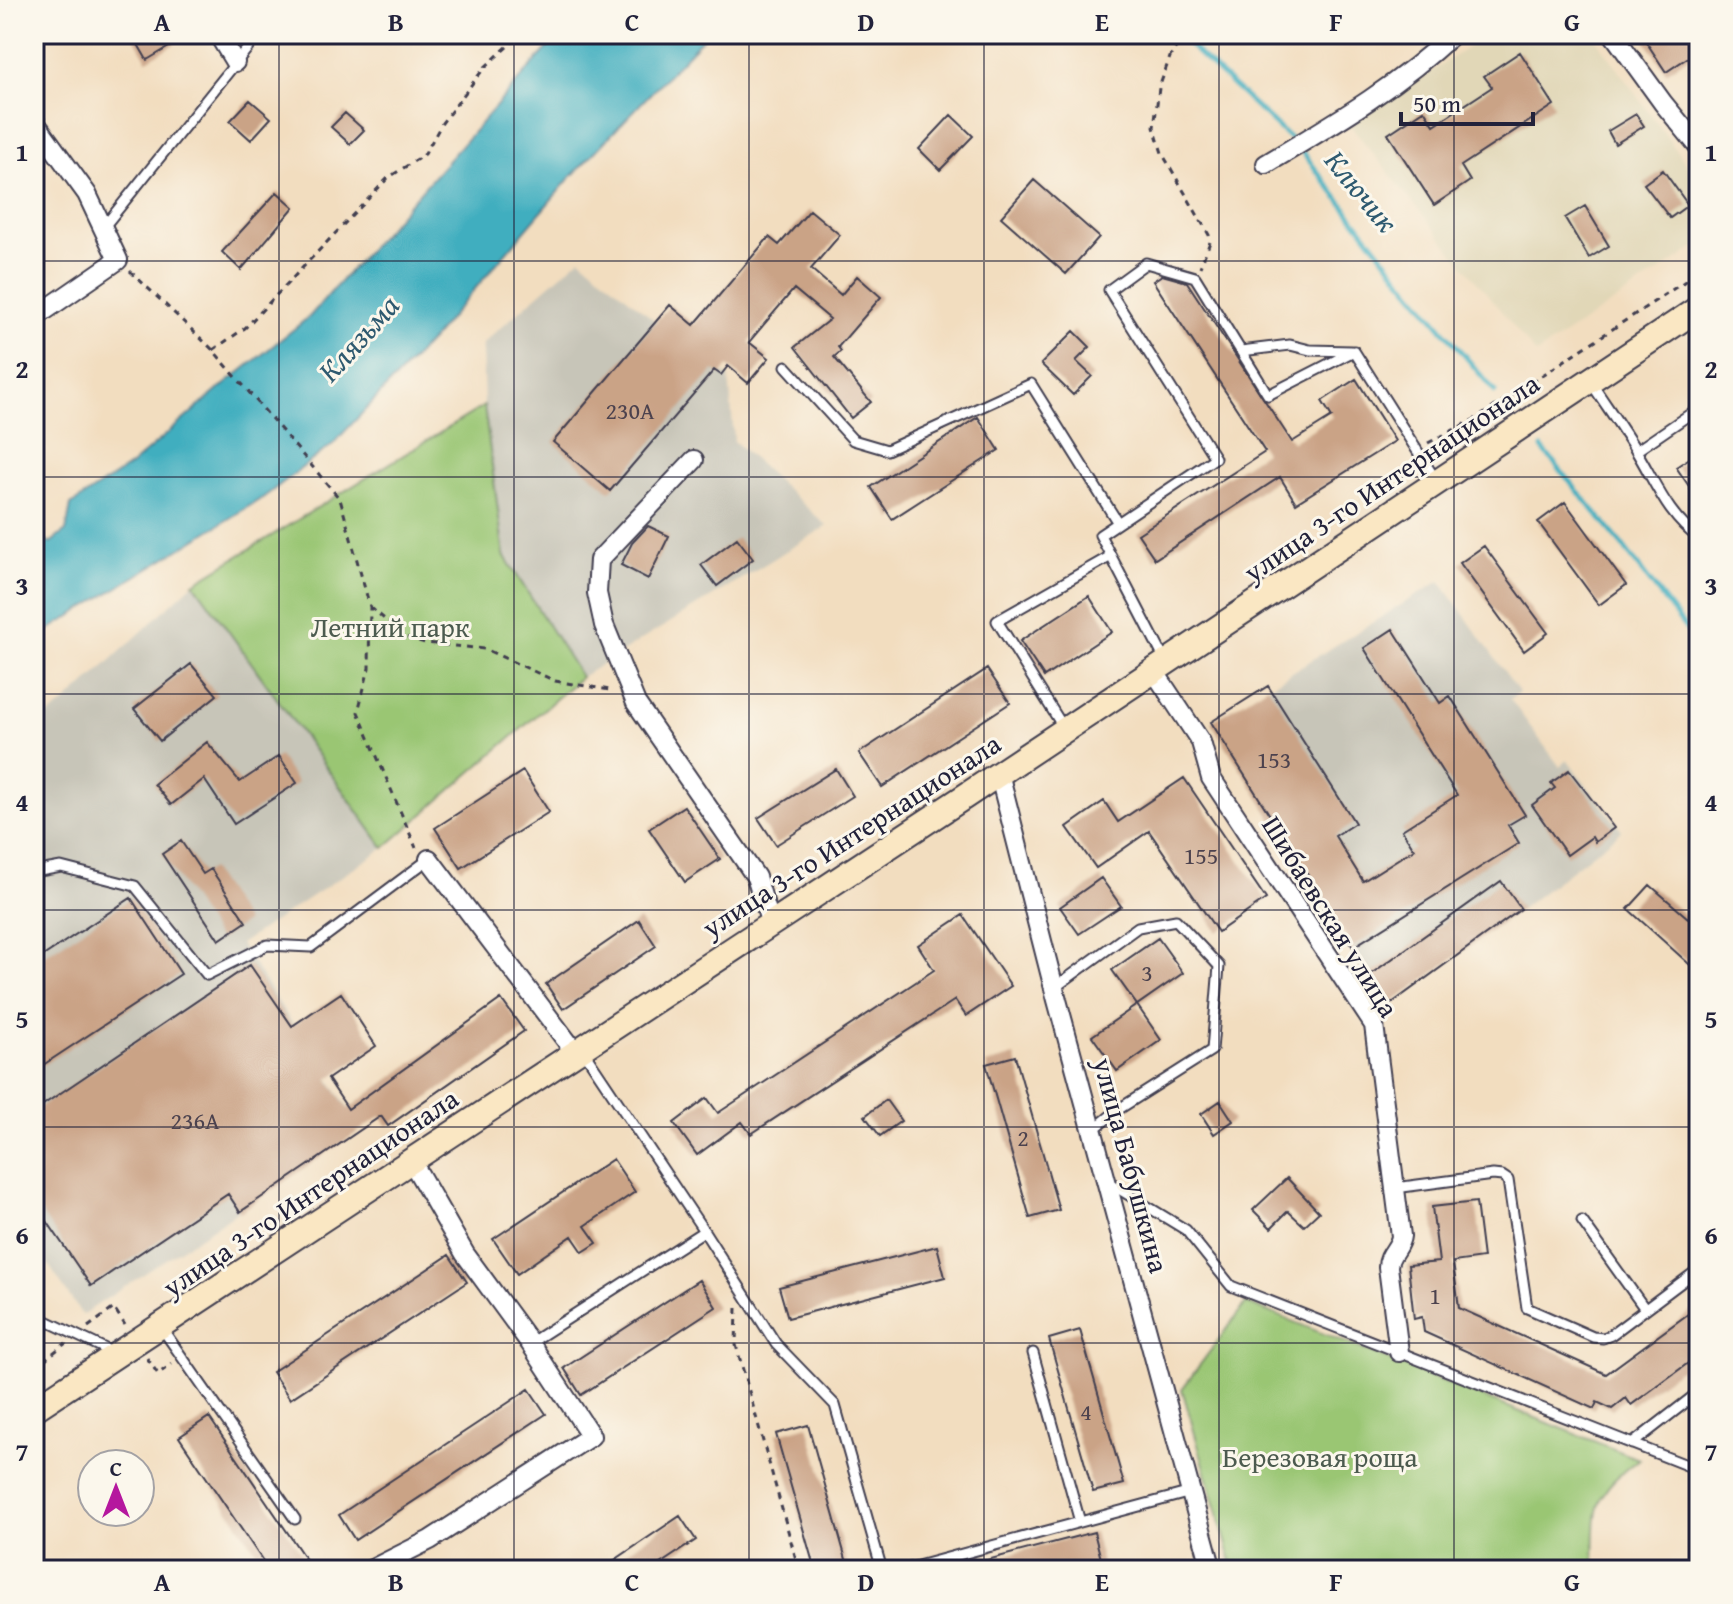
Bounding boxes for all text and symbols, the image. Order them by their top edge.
text: A [154,2,171,41]
text: B [388,2,404,41]
text: C [625,2,639,41]
text: D [858,2,874,41]
text: E [1095,2,1109,41]
text: F [1329,2,1343,41]
text: G [1564,2,1580,41]
scale bar [1401,76,1533,126]
text: 50 m [1413,86,1461,121]
text: 1 [15,132,29,171]
text: 1 [1704,132,1718,171]
water label: Ключик [1315,140,1409,242]
water label: Клязьма [307,285,409,391]
text: 2 [15,349,29,388]
text: 2 [1704,349,1718,388]
street label: улица 3-го Интернационала [1234,362,1548,592]
house number: 230А [605,393,655,428]
text: 3 [15,566,29,605]
text: 3 [1704,566,1718,605]
park label: Летний парк [310,606,470,647]
street label: улица 3-го Интернационала [693,722,1009,948]
house number: 153 [1257,742,1291,777]
text: 4 [15,782,29,821]
text: 4 [1704,782,1718,821]
street label: Шибаевская улица [1252,807,1410,1025]
house number: 155 [1184,838,1218,873]
house number: 3 [1141,955,1153,990]
text: 5 [15,999,29,1038]
text: 5 [1704,999,1718,1038]
street label: улица Бабушкина [1083,1052,1181,1278]
street label: улица 3-го Интернационала [153,1077,467,1307]
house number: 236А [170,1103,220,1138]
house number: 2 [1017,1120,1029,1155]
text: 6 [15,1215,29,1254]
text: 6 [1704,1215,1718,1254]
house number: 1 [1429,1278,1441,1313]
house number: 4 [1080,1394,1092,1429]
text: 7 [15,1432,29,1471]
text: 7 [1704,1432,1718,1471]
park label: Березовая роща [1222,1436,1418,1477]
north arrow [76,1448,156,1528]
text: С [110,1452,122,1484]
text: A [154,1562,171,1601]
text: B [388,1562,404,1601]
text: C [625,1562,639,1601]
text: D [858,1562,874,1601]
text: E [1095,1562,1109,1601]
text: F [1329,1562,1343,1601]
text: G [1564,1562,1580,1601]

